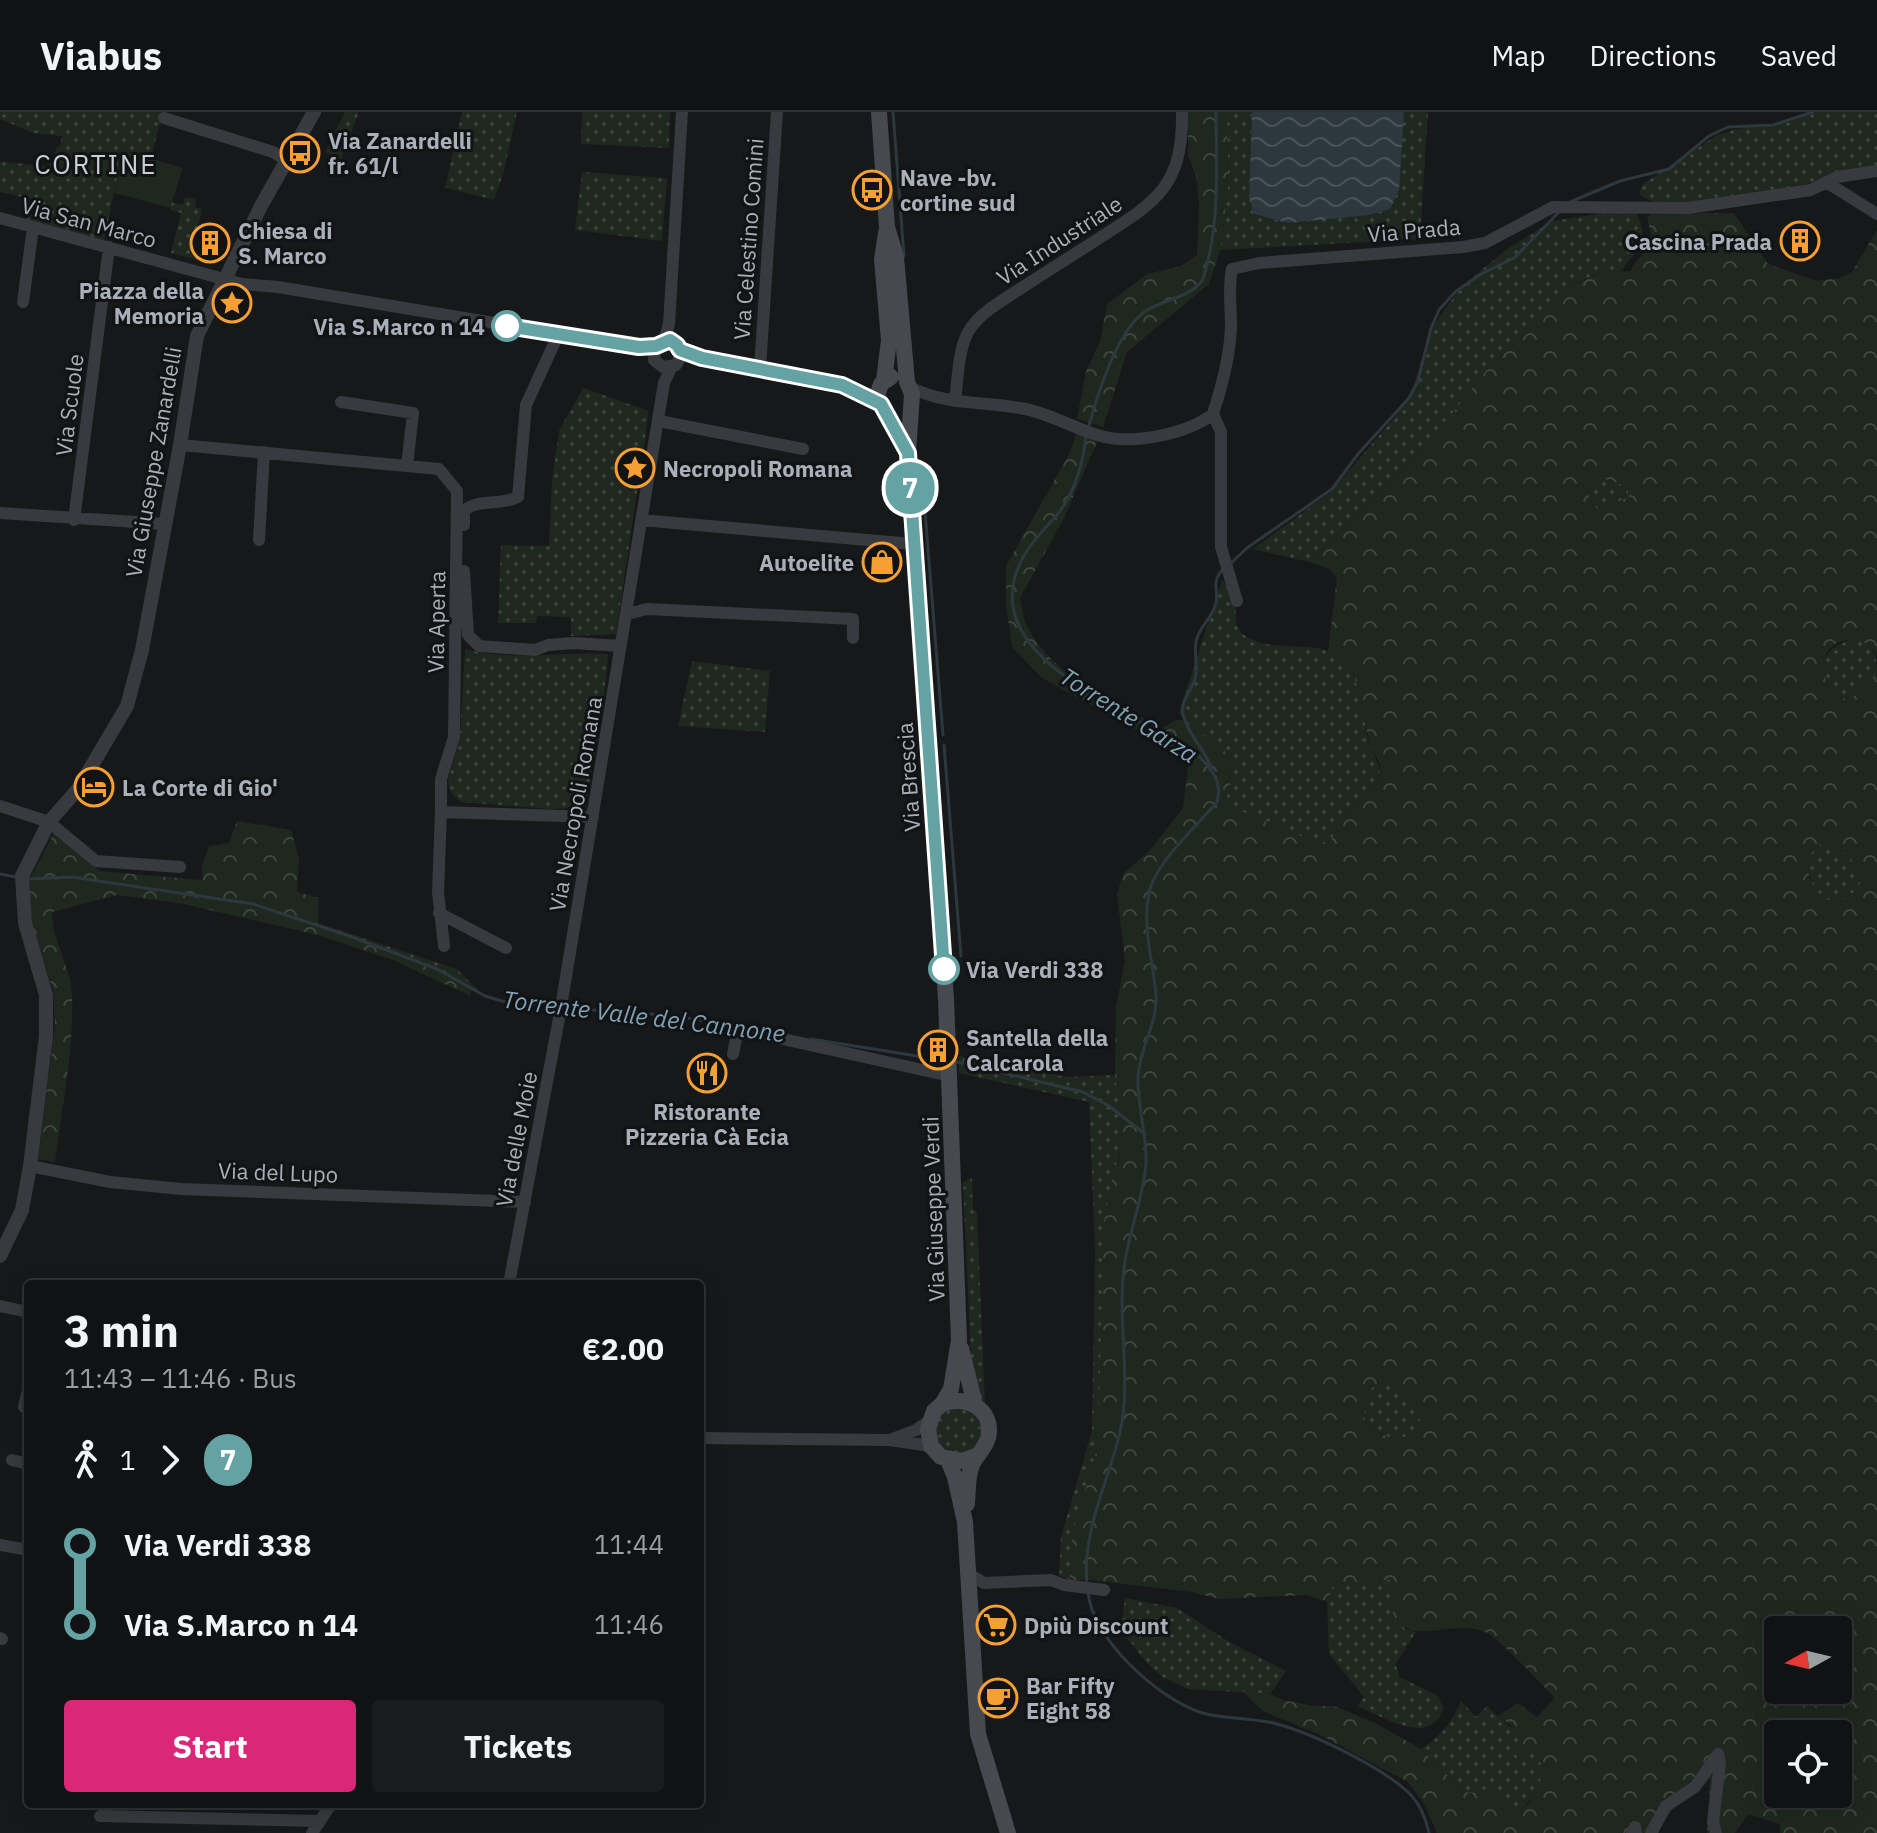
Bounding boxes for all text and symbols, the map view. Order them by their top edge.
text: Viabus [40,31,162,80]
text: Map [1491,37,1545,74]
text: Directions [1589,37,1717,74]
text: Saved [1761,37,1837,74]
place label: Via Zanardelli fr. 61/l [328,126,472,180]
bus stop icon: Via Zanardelli fr. 61/l [279,132,321,174]
street label: Via Celestino Comini [726,137,770,341]
district label: CORTINE [35,147,157,181]
place label: Nave -bv. cortine sud [900,163,1016,217]
bus stop icon: Nave -bv. cortine sud [851,169,893,211]
street label: Via Industriale [991,189,1127,291]
street label: Via San Marco [18,190,160,254]
street label: Via Prada [1366,211,1462,249]
place label: Chiesa di S. Marco [238,216,333,270]
building icon: Cascina Prada [1779,220,1821,262]
building icon: Chiesa di S. Marco [189,222,231,264]
place label: Cascina Prada [1624,227,1772,256]
place label: Piazza della Memoria [79,276,204,330]
place icon: Piazza della Memoria [211,282,253,324]
marker: Via S.Marco n 14 [492,311,522,341]
place label: Via S.Marco n 14 [313,312,485,341]
street label: Via Giuseppe Zanardelli [118,344,188,580]
street label: Via Scuole [48,352,90,458]
place icon: Necropoli Romana [614,447,656,489]
place label: Necropoli Romana [663,454,853,483]
line badge: 7 [884,462,936,514]
text: 7 [902,469,918,506]
shop icon: Autoelite [861,541,903,583]
place label: Autoelite [759,548,854,577]
street label: Via Aperta [421,570,451,673]
water label: Torrente Garza [1054,660,1204,770]
street label: Via Necropoli Romana [542,694,608,914]
street label: Via Brescia [890,721,926,833]
hotel icon: La Corte di Gio' [73,766,115,808]
place label: La Corte di Gio' [122,773,278,802]
marker: Via Verdi 338 [929,954,959,984]
place label: Via Verdi 338 [966,955,1103,984]
water label: Torrente Valle del Cannone [501,983,787,1049]
place label: Santella della Calcarola [966,1023,1108,1077]
building icon: Santella della Calcarola [917,1029,959,1071]
restaurant icon: Ristorante Pizzeria Cà Ecia [686,1052,728,1094]
street label: Via delle Moie [489,1069,543,1209]
place label: Ristorante Pizzeria Cà Ecia [625,1097,789,1151]
street label: Via Giuseppe Verdi [915,1116,951,1302]
street label: Via del Lupo [217,1155,339,1189]
text: 3 min [64,1302,179,1359]
text: €2.00 [582,1329,664,1368]
text: 11:43 – 11:46 · Bus [64,1361,297,1395]
icon: walk [64,1438,108,1482]
icon: forward [148,1438,192,1482]
text: 7 [220,1441,236,1478]
text: 1 [120,1443,136,1477]
text: Via Verdi 338 [124,1525,311,1564]
text: 11:44 [594,1527,664,1561]
supermarket icon: Dpiù Discount [975,1604,1017,1646]
text: Via S.Marco n 14 [124,1605,358,1644]
text: 11:46 [594,1607,664,1641]
place label: Dpiù Discount [1024,1611,1168,1640]
north arrow [1764,1616,1852,1704]
map controls [1764,1616,1852,1808]
place label: Bar Fifty Eight 58 [1026,1671,1115,1725]
cafe icon: Bar Fifty Eight 58 [977,1677,1019,1719]
button: Start [64,1700,356,1792]
button: Tickets [372,1700,664,1792]
button: locate [1764,1720,1852,1808]

